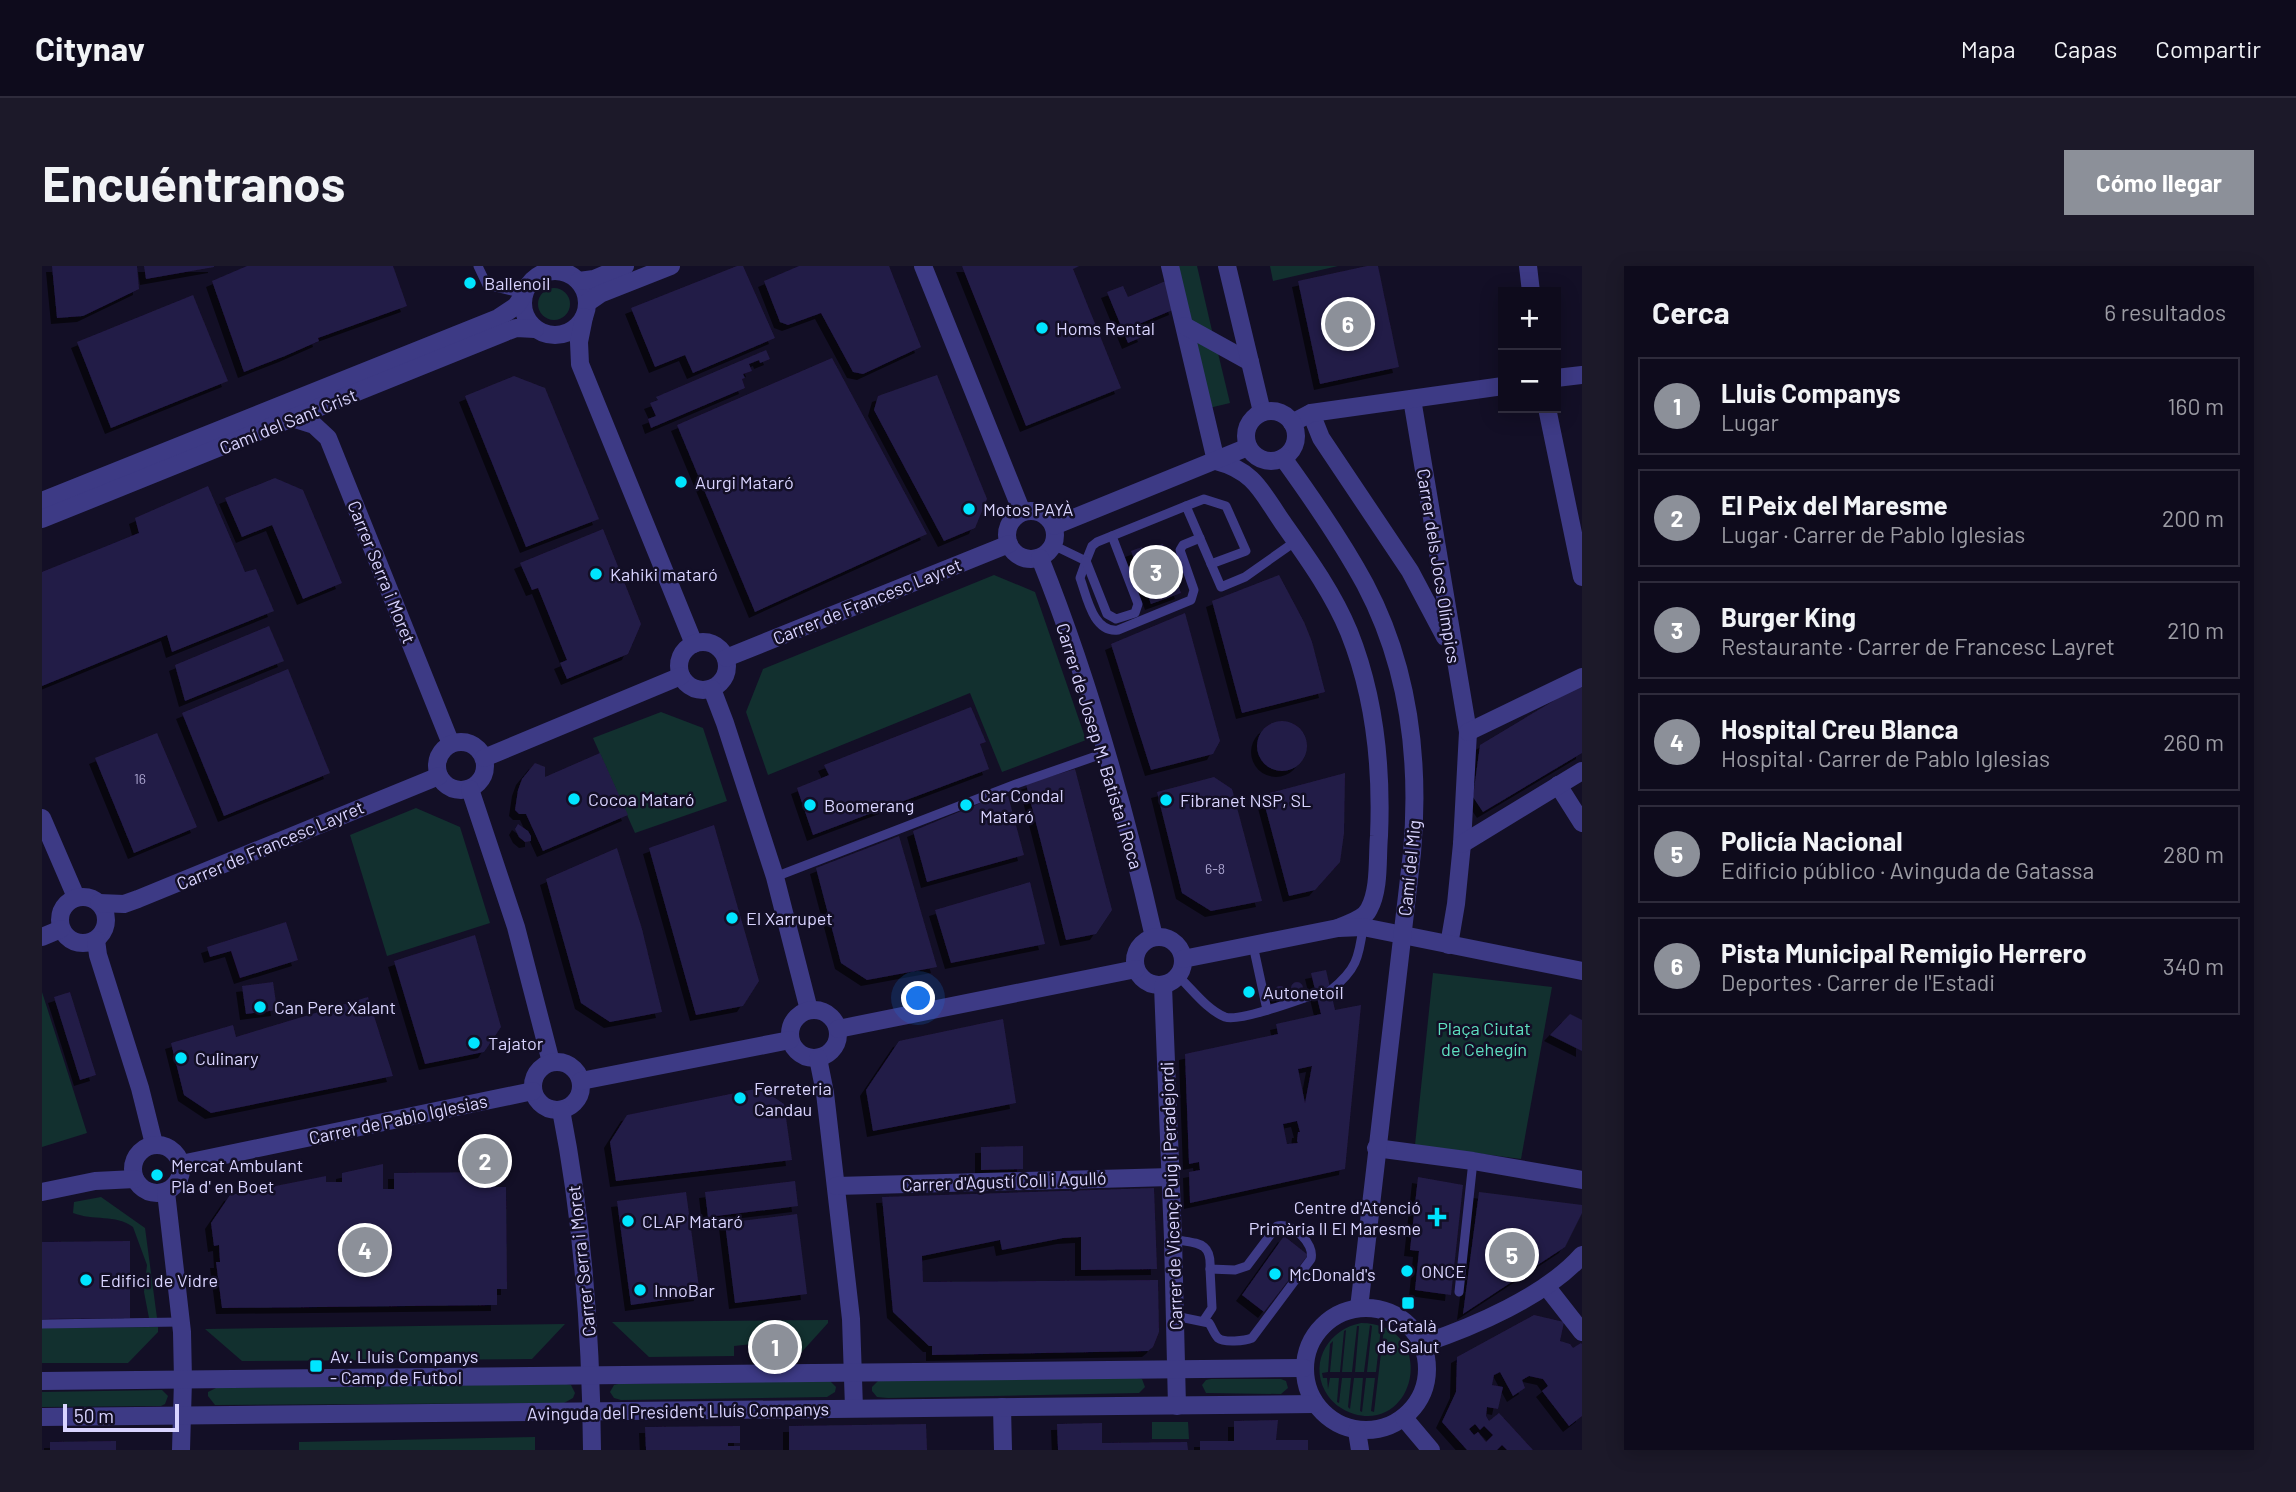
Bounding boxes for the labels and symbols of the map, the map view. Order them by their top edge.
place label: Ballenoil [484,272,550,294]
marker: Ballenoil [462,275,478,291]
pin: 6 [1325,298,1371,350]
place label: Homs Rental [1056,317,1155,339]
marker: Homs Rental [1034,320,1050,336]
street label: Camí del Sant Crist [216,383,360,459]
street label: Carrer dels Jocs Olímpics [1413,467,1465,665]
place label: Aurgi Mataró [695,471,794,493]
marker: Aurgi Mataró [673,474,689,490]
street label: Carrer Serra i Moret [343,497,421,647]
place label: Motos PAYÀ [983,498,1074,520]
marker: Motos PAYÀ [961,501,977,517]
pin: 3 [1133,546,1179,598]
street label: Carrer de Francesc Layret [769,553,965,649]
place label: Kahiki mataró [610,563,718,585]
marker: Kahiki mataró [588,566,604,582]
street label: Carrer de Josep M. Batista i Roca [1052,620,1148,872]
house number: 16 [134,770,146,787]
place label: Car Condal Mataró [980,784,1064,827]
place label: Cocoa Mataró [588,788,695,810]
place label: Fibranet NSP, SL [1180,789,1311,811]
marker: Cocoa Mataró [566,791,582,807]
marker: Fibranet NSP, SL [1158,792,1174,808]
place label: Boomerang [824,794,914,816]
street label: Carrer de Francesc Layret [173,796,367,894]
marker: Boomerang [802,797,818,813]
marker: Car Condal Mataró [958,797,974,813]
street label: Camí del Mig [1393,819,1425,917]
house number: 6-8 [1205,860,1225,877]
place label: El Xarrupet [746,907,833,929]
marker: El Xarrupet [724,910,740,926]
your location [901,981,935,1015]
place label: Autonetoil [1263,981,1344,1003]
marker: Autonetoil [1241,984,1257,1000]
place label: Can Pere Xalant [274,996,396,1018]
marker: Can Pere Xalant [252,999,268,1015]
park label: Plaça Ciutat de Cehegín [1437,1017,1531,1060]
place label: Tajator [488,1032,544,1054]
marker: Tajator [466,1035,482,1051]
place label: Culinary [195,1047,259,1069]
marker: Culinary [173,1050,189,1066]
street label: Carrer de Vicenç Puig i Peradejordi [1155,1061,1187,1331]
place label: Ferreteria Candau [754,1077,832,1120]
street label: Carrer de Pablo Iglesias [307,1089,489,1149]
marker: Ferreteria Candau [732,1090,748,1106]
pin: 2 [462,1135,508,1187]
place label: Mercat Ambulant Pla d' en Boet [171,1154,303,1197]
street label: Carrer d'Agustí Coll i Agulló [901,1166,1107,1196]
marker: Mercat Ambulant Pla d' en Boet [149,1167,165,1183]
street label: Carrer Serra i Moret [562,1184,600,1338]
place label: Centre d'Atenció Primària II El Maresme [1249,1196,1421,1239]
marker: Centre d'Atenció Primària II El Maresme [1427,1207,1447,1227]
place label: CLAP Mataró [642,1210,743,1232]
marker: CLAP Mataró [620,1213,636,1229]
pin: 4 [342,1224,388,1276]
pin: 5 [1489,1229,1535,1281]
place label: ONCE [1421,1260,1466,1282]
place label: McDonald's [1289,1263,1376,1285]
marker: ONCE [1399,1263,1415,1279]
marker: McDonald's [1267,1266,1283,1282]
place label: Edifici de Vidre [100,1269,218,1291]
marker: Edifici de Vidre [78,1272,94,1288]
place label: InnoBar [654,1279,715,1301]
marker: InnoBar [632,1282,648,1298]
marker: I Català de Salut [1400,1295,1416,1311]
place label: I Català de Salut [1376,1314,1440,1357]
pin: 1 [752,1321,798,1373]
place label: Av. Lluis Companys - Camp de Futbol [330,1345,478,1388]
marker: Av. Lluis Companys - Camp de Futbol [308,1358,324,1374]
street label: Avinguda del President Lluís Companys [527,1397,829,1425]
scale bar [63,1401,178,1433]

